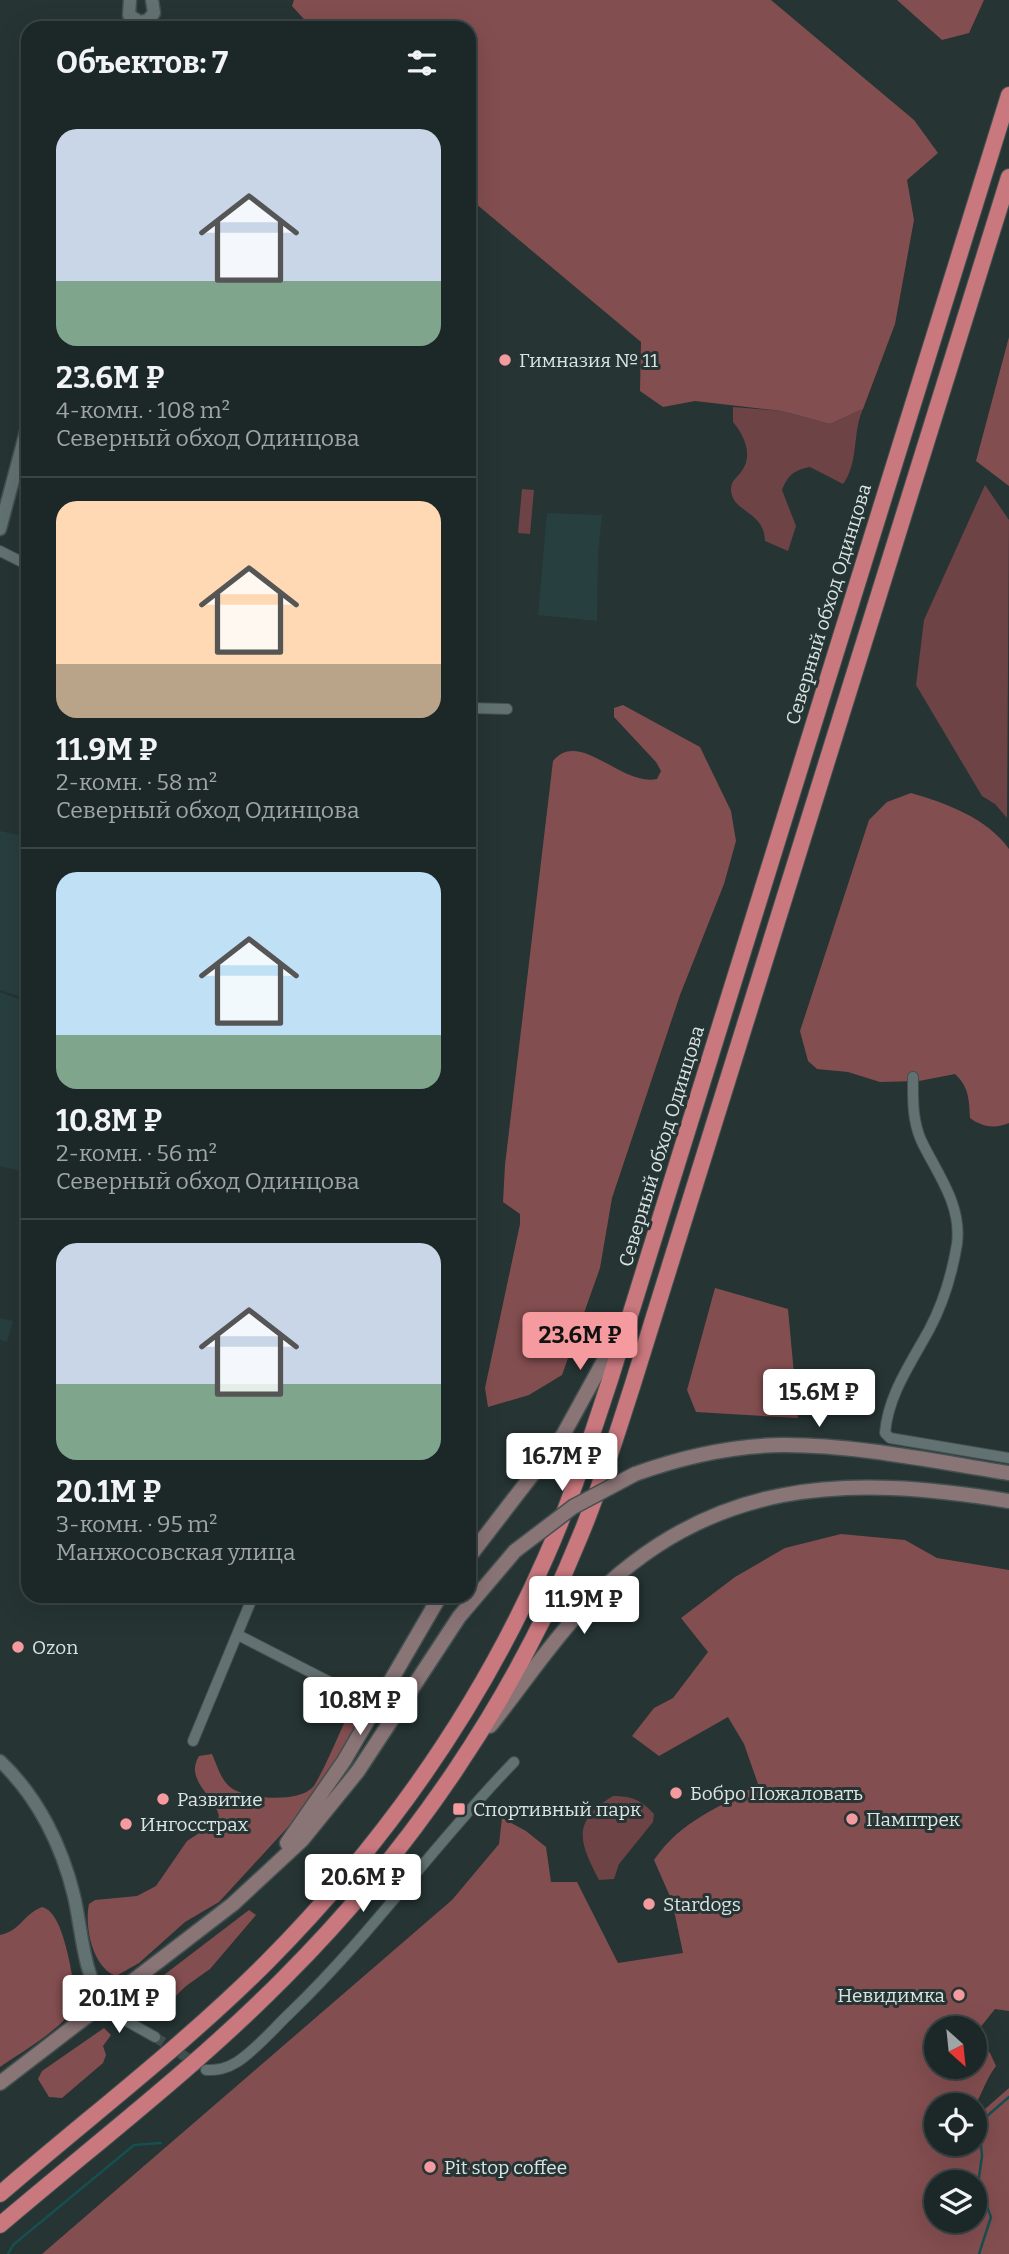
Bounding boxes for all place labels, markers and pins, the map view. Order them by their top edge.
place label: Гимназия № 11 [519,349,658,372]
marker: Гимназия № 11 [497,352,513,368]
pin: 23.6M ₽ [515,1312,645,1372]
pin: 15.6M ₽ [754,1370,884,1429]
pin: 16.7M ₽ [497,1434,627,1493]
pin: 11.9M ₽ [519,1576,649,1636]
place label: Ozon [32,1636,78,1659]
marker: Ozon [10,1639,26,1655]
pin: 10.8M ₽ [295,1678,425,1737]
place label: Бобро Пожаловать [690,1782,863,1805]
marker: Бобро Пожаловать [668,1785,684,1801]
place label: Развитие [177,1788,263,1811]
marker: Развитие [155,1791,171,1807]
place label: Спортивный парк [473,1798,642,1821]
marker: Спортивный парк [451,1801,467,1817]
place label: Памптрек [866,1808,961,1831]
marker: Памптрек [844,1811,860,1827]
place label: Ингосстрах [140,1813,249,1836]
marker: Ингосстрах [118,1816,134,1832]
pin: 20.6M ₽ [298,1854,428,1914]
place label: Stardogs [663,1893,741,1916]
marker: Stardogs [641,1896,657,1912]
pin: 20.1M ₽ [54,1976,184,2035]
place label: Невидимка [837,1984,946,2007]
marker: Невидимка [951,1987,967,2003]
place label: Pit stop coffee [444,2156,567,2179]
marker: Pit stop coffee [422,2159,438,2175]

